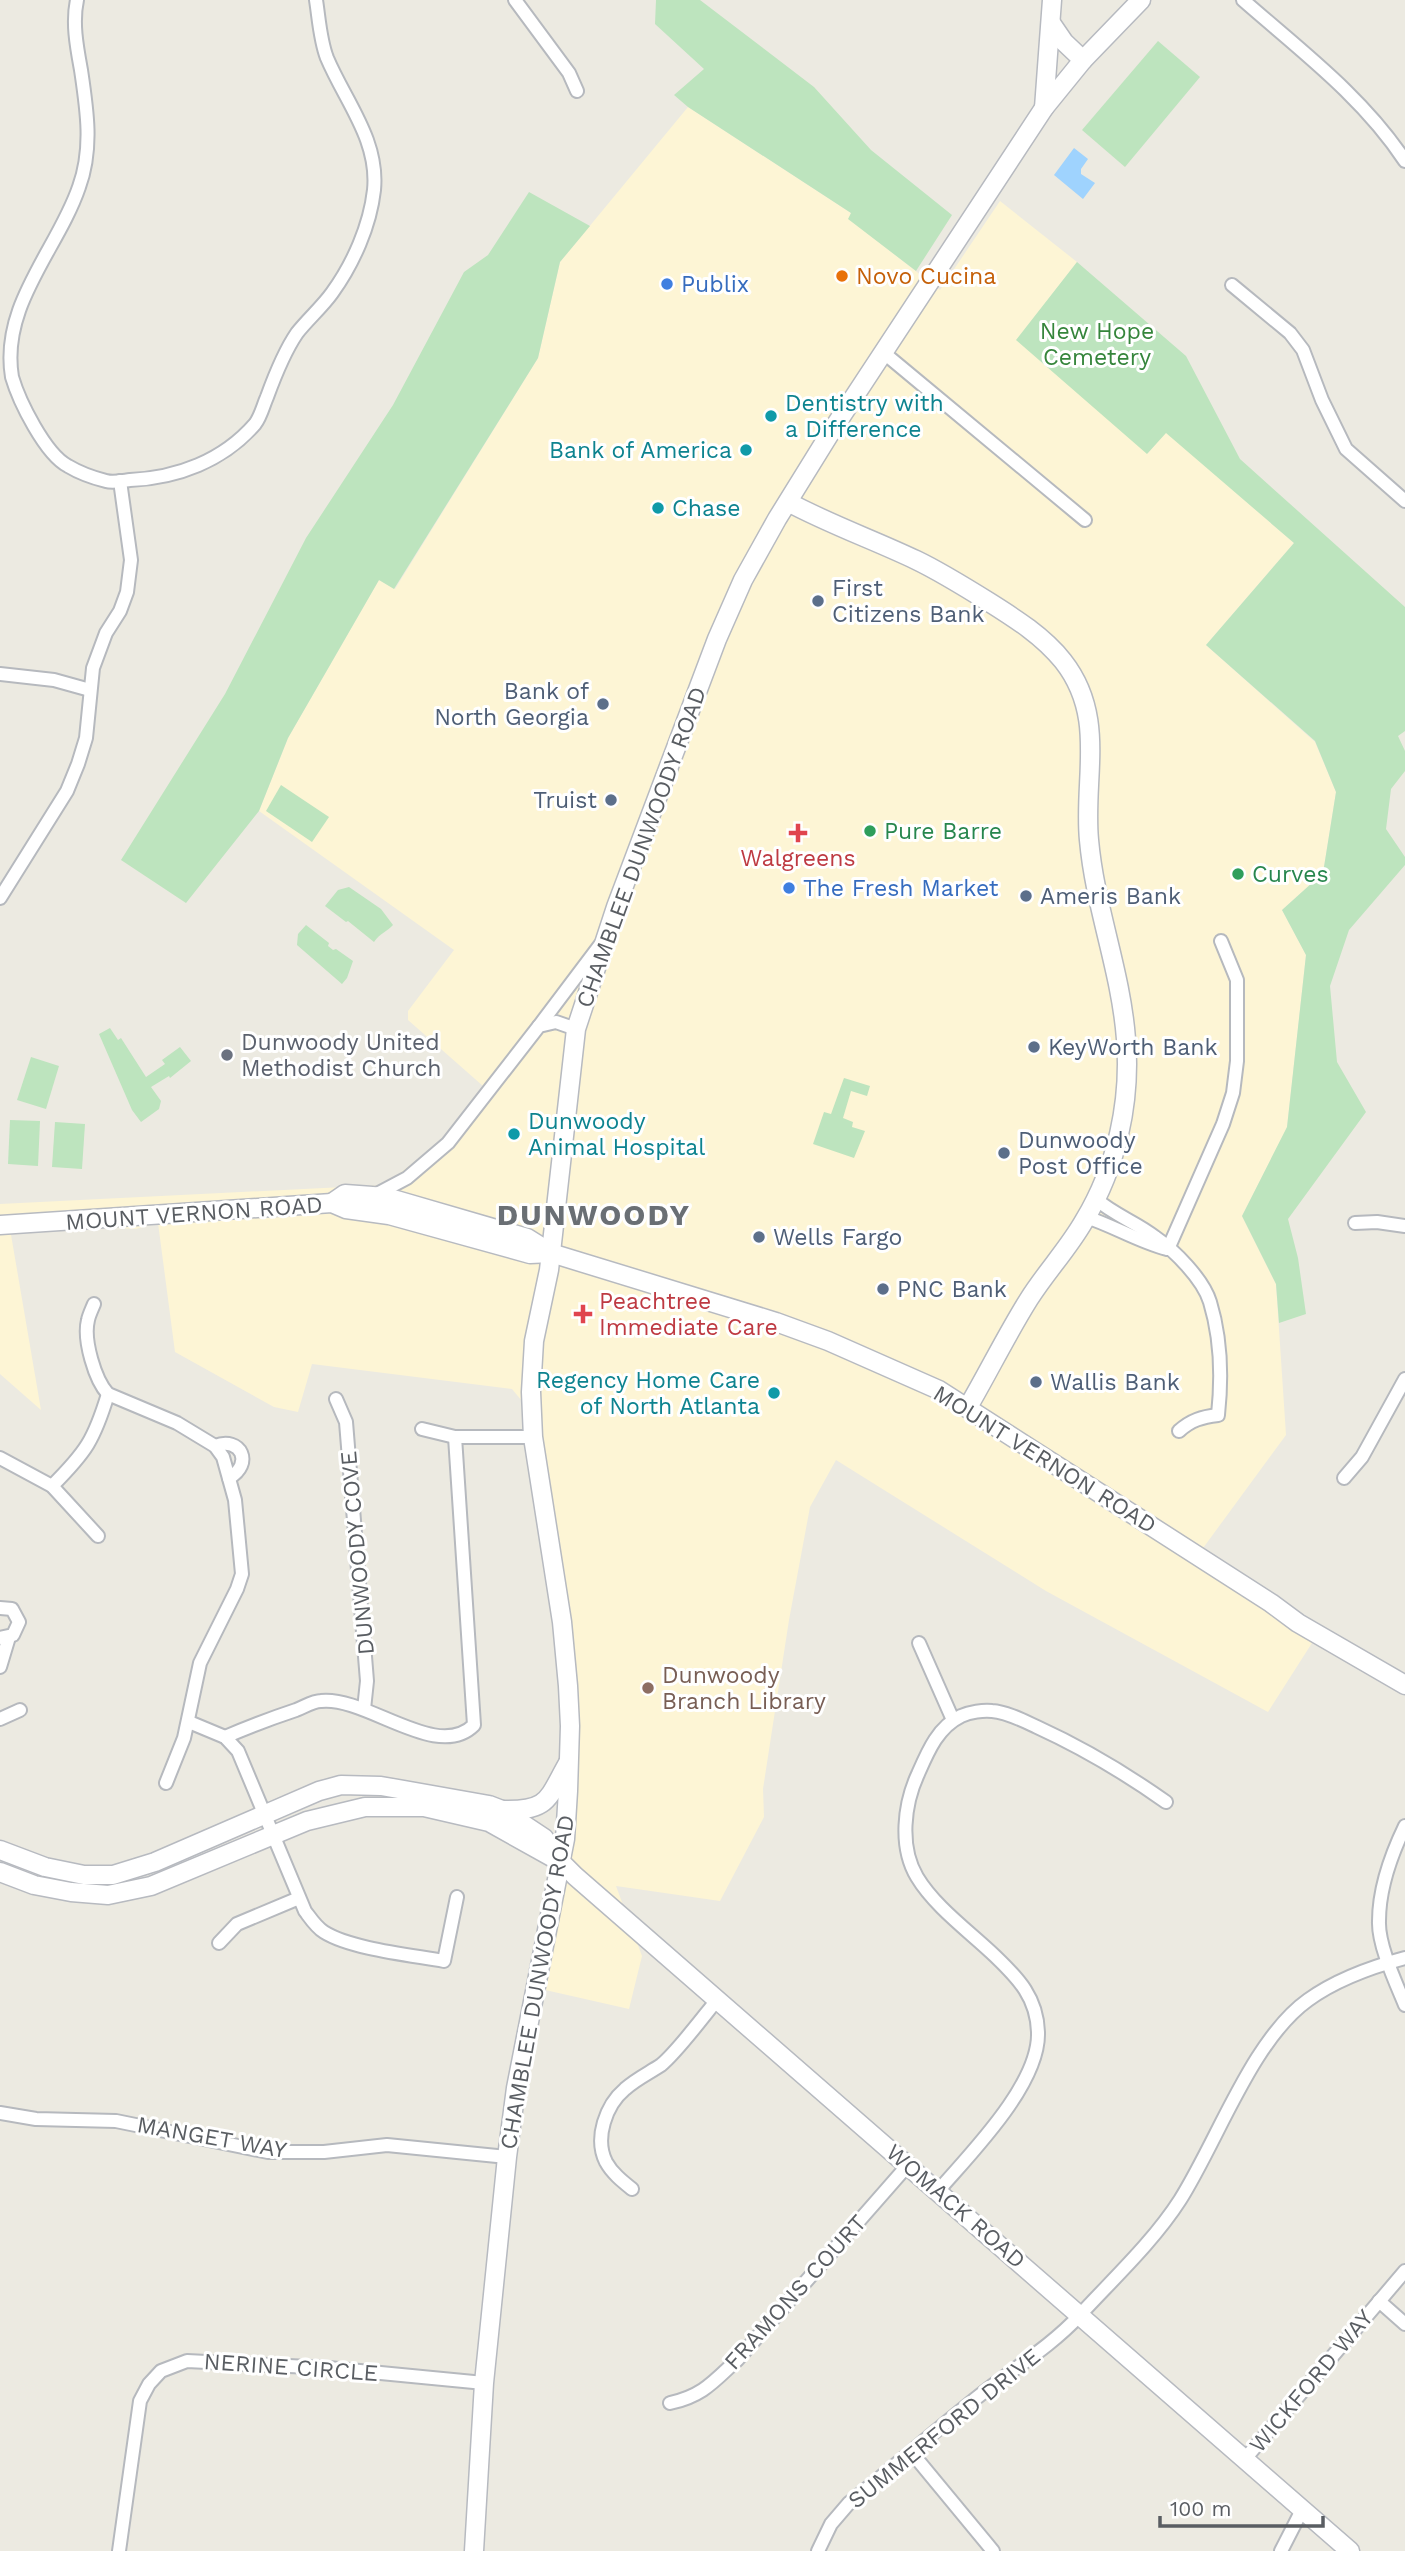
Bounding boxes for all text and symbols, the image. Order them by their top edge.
place label: Novo Cucina [856,263,996,290]
marker: Novo Cucina [834,268,850,284]
place label: Publix [681,271,749,298]
marker: Publix [659,276,675,292]
park label: New Hope Cemetery [1040,318,1154,371]
place label: Dentistry with a Difference [785,390,944,443]
marker: Dentistry with a Difference [763,408,779,424]
place label: Bank of America [549,437,732,464]
marker: Bank of America [738,442,754,458]
place label: Chase [672,495,740,522]
marker: Chase [650,500,666,516]
place label: First Citizens Bank [832,575,985,628]
marker: First Citizens Bank [810,593,826,609]
place label: Bank of North Georgia [434,678,589,731]
street label: CHAMBLEE DUNWOODY ROAD [571,683,712,1011]
marker: Bank of North Georgia [595,696,611,712]
place label: Truist [533,787,597,814]
marker: Truist [603,792,619,808]
place label: Pure Barre [884,818,1002,845]
marker: Pure Barre [862,823,878,839]
marker: Walgreens [790,825,806,841]
place label: Walgreens [740,845,856,872]
place label: Curves [1252,861,1329,888]
marker: Curves [1230,866,1246,882]
place label: The Fresh Market [803,875,999,902]
marker: The Fresh Market [781,880,797,896]
place label: Ameris Bank [1040,883,1181,910]
marker: Ameris Bank [1018,888,1034,904]
place label: Dunwoody United Methodist Church [241,1029,442,1082]
place label: KeyWorth Bank [1048,1034,1218,1061]
marker: KeyWorth Bank [1026,1039,1042,1055]
marker: Dunwoody United Methodist Church [219,1047,235,1063]
place label: Dunwoody Animal Hospital [528,1108,705,1161]
marker: Dunwoody Animal Hospital [506,1126,522,1142]
place label: Dunwoody Post Office [1018,1127,1143,1180]
marker: Dunwoody Post Office [996,1145,1012,1161]
street label: MOUNT VERNON ROAD [65,1191,323,1236]
district label: DUNWOODY [497,1197,691,1232]
place label: Wells Fargo [773,1224,902,1251]
marker: Wells Fargo [751,1229,767,1245]
place label: PNC Bank [897,1276,1007,1303]
marker: PNC Bank [875,1281,891,1297]
place label: Peachtree Immediate Care [599,1288,778,1341]
marker: Peachtree Immediate Care [573,1304,593,1324]
place label: Regency Home Care of North Atlanta [536,1367,760,1420]
place label: Wallis Bank [1050,1369,1180,1396]
marker: Wallis Bank [1028,1374,1044,1390]
street label: MOUNT VERNON ROAD [928,1380,1161,1539]
marker: Regency Home Care of North Atlanta [766,1385,782,1401]
street label: DUNWOODY COVE [335,1450,380,1656]
place label: Dunwoody Branch Library [662,1662,826,1715]
marker: Dunwoody Branch Library [640,1680,656,1696]
street label: CHAMBLEE DUNWOODY ROAD [495,1813,580,2152]
street label: MANGET WAY [135,2111,289,2164]
street label: WOMACK ROAD [881,2139,1031,2274]
street label: FRAMONS COURT [719,2209,872,2375]
street label: WICKFORD WAY [1244,2304,1379,2458]
street label: SUMMERFORD DRIVE [843,2343,1046,2514]
street label: NERINE CIRCLE [203,2348,379,2387]
scale bar [1160,2484,1323,2528]
text: 100 m [1170,2496,1232,2521]

